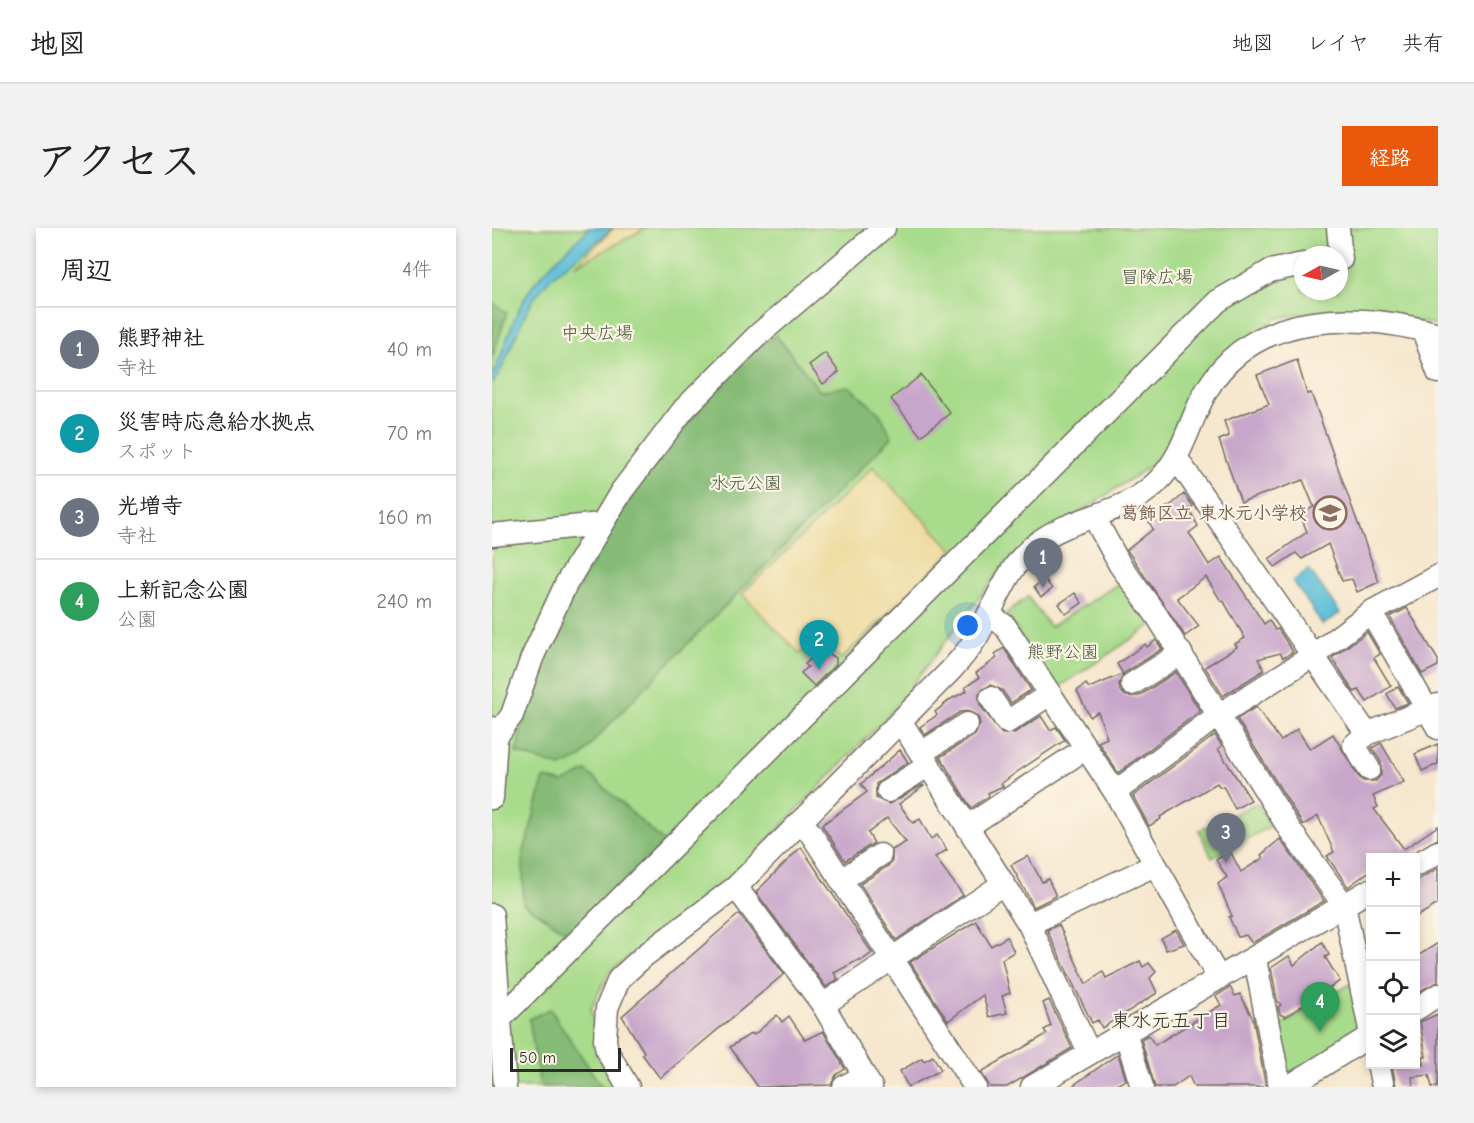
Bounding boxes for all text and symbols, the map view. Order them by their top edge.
text: 地図 [30,28,86,60]
text: 地図 [1232,31,1274,55]
text: レイヤ [1307,31,1369,55]
text: 共有 [1402,31,1444,55]
button: 経路 [1342,126,1438,186]
text: アクセス [36,137,201,186]
north arrow [1294,246,1348,300]
text: 周辺 [60,256,112,286]
text: 4件 [402,258,432,281]
park label: 冒険広場 [1121,267,1193,288]
park label: 中央広場 [561,323,633,344]
text: 熊野神社 [117,325,205,351]
text: 1 [76,338,83,361]
text: 40 m [387,338,432,361]
text: 寺社 [117,356,157,379]
text: 災害時応急給水拠点 [117,409,315,435]
text: 2 [75,422,84,445]
text: 70 m [387,422,432,445]
text: スポット [117,440,197,463]
park label: 水元公園 [710,473,782,494]
text: 光増寺 [117,493,183,519]
school or university icon: 葛飾区立 東水元小学校 [1312,495,1348,531]
place label: 葛飾区立 東水元小学校 [1121,503,1307,524]
text: 3 [75,506,84,529]
text: 160 m [378,506,432,529]
text: 寺社 [117,524,157,547]
pin: 1 [1024,538,1062,588]
text: 上新記念公園 [117,577,249,603]
text: 4 [75,590,84,613]
text: 240 m [377,590,432,613]
text: 公園 [117,608,157,631]
your location [953,611,982,640]
pin: 2 [800,620,838,670]
park label: 熊野公園 [1027,642,1099,663]
pin: 3 [1206,814,1246,863]
map controls [1366,853,1420,1069]
button: + [1366,853,1420,907]
button: − [1366,907,1420,961]
button: locate [1366,961,1420,1015]
pin: 4 [1300,982,1340,1032]
district label: 東水元五丁目 [1111,1009,1231,1032]
button: layers [1366,1015,1420,1069]
scale bar [510,1045,621,1072]
text: 50 m [519,1049,556,1067]

